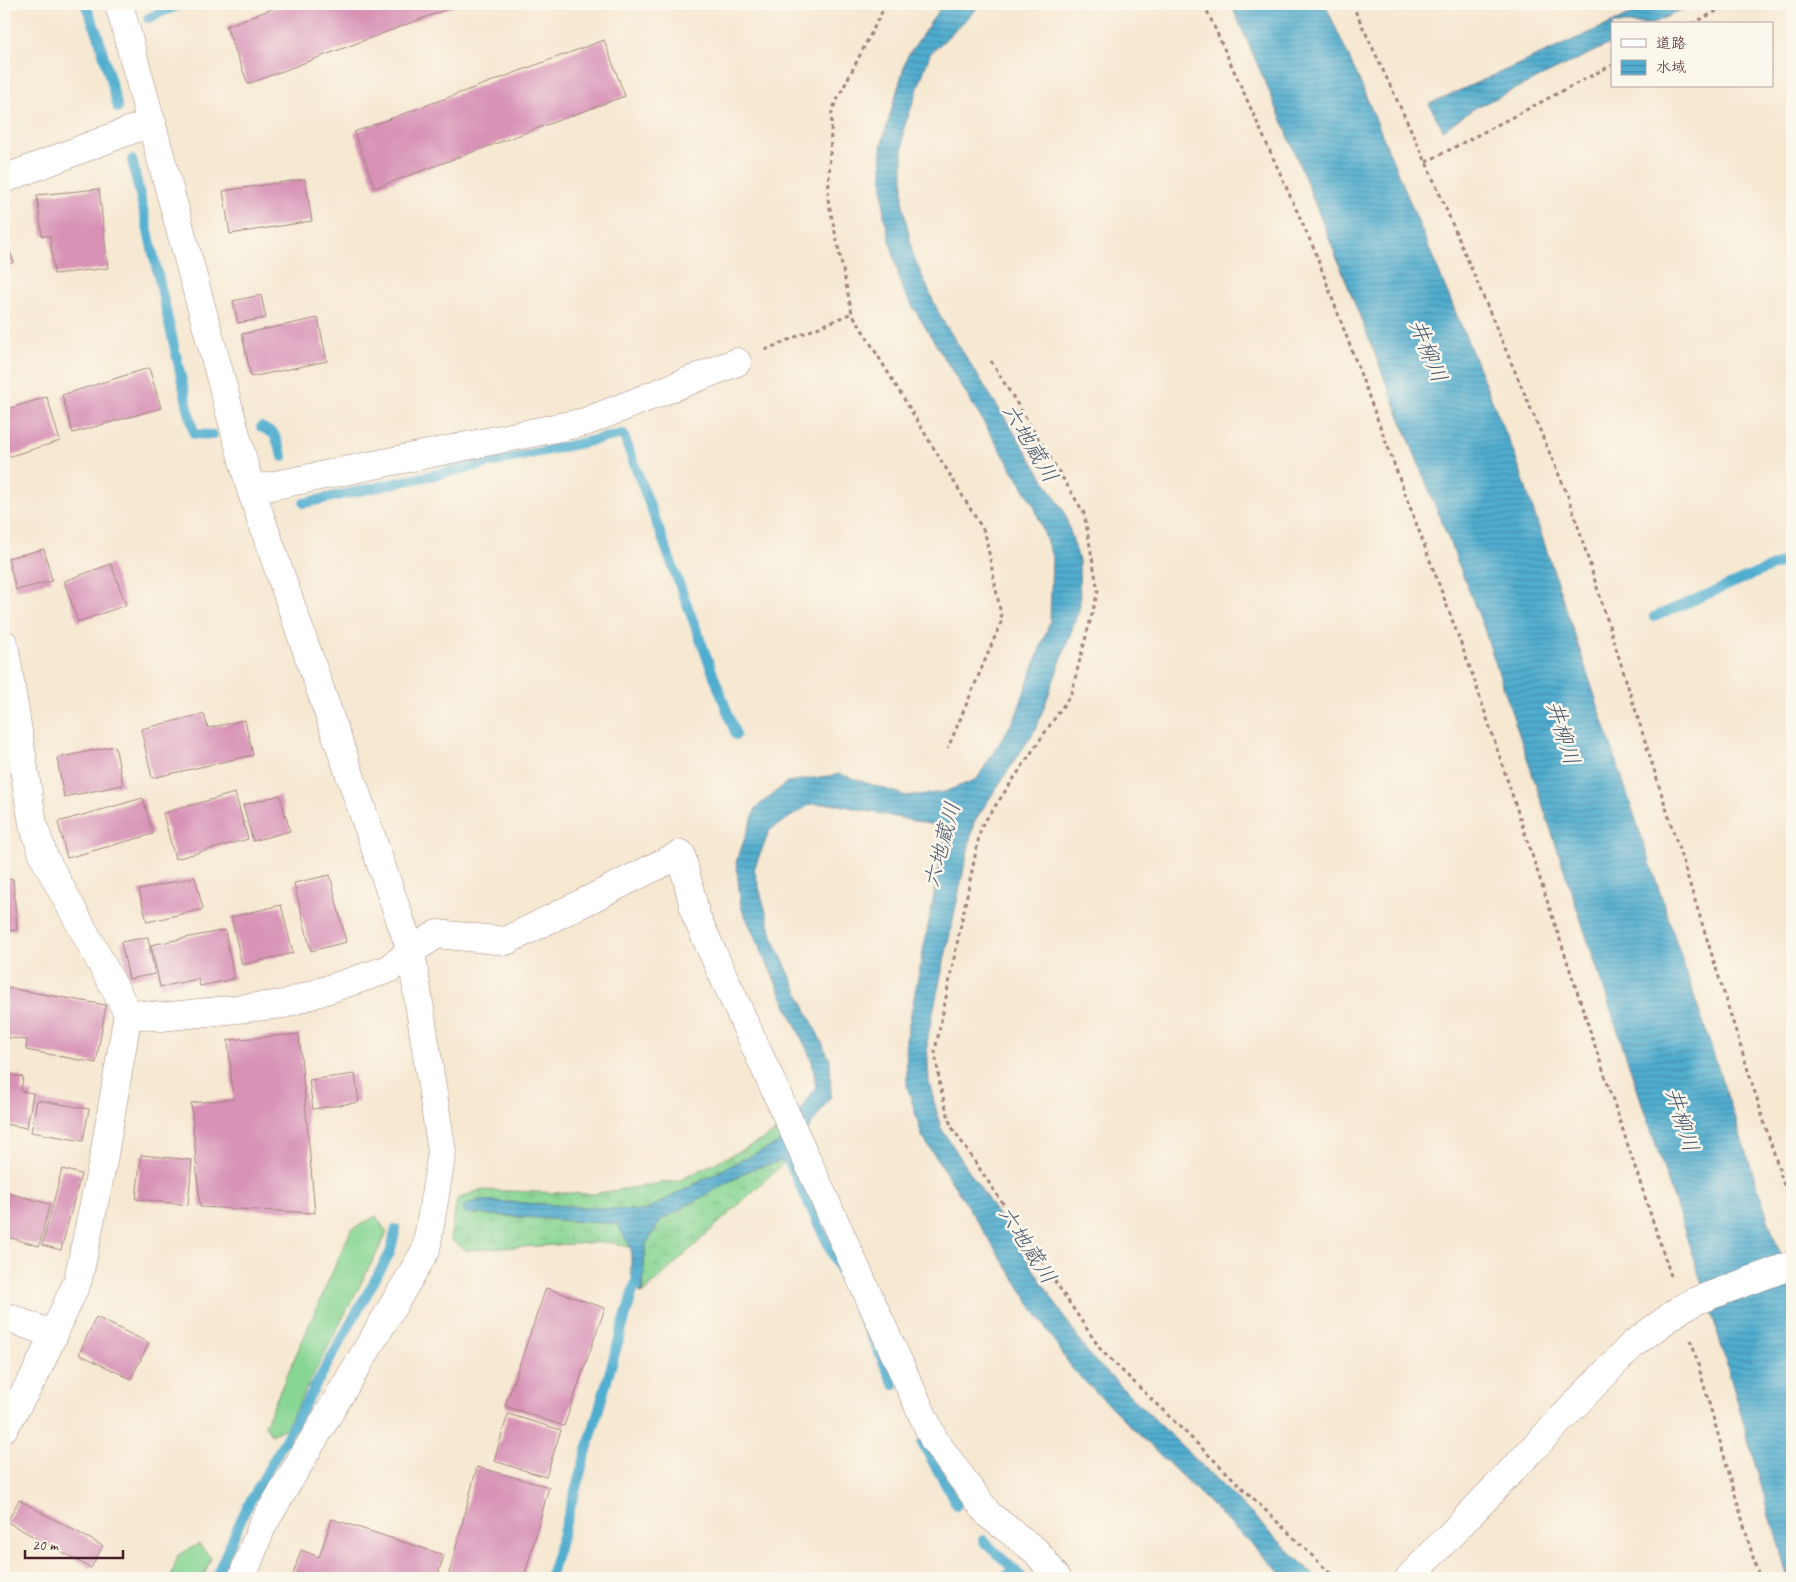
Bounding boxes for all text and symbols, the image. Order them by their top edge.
legend [1611,22,1774,88]
text: 道路 [1656,34,1686,53]
text: 水域 [1656,58,1686,77]
water label: 井柳川 [1403,315,1453,387]
water label: 六地蔵川 [995,398,1065,488]
water label: 井柳川 [1540,697,1586,769]
water label: 六地蔵川 [917,799,967,891]
water label: 井柳川 [1659,1084,1705,1156]
water label: 六地蔵川 [991,1200,1063,1290]
scale bar [25,1527,122,1559]
text: 20 m [32,1536,59,1555]

